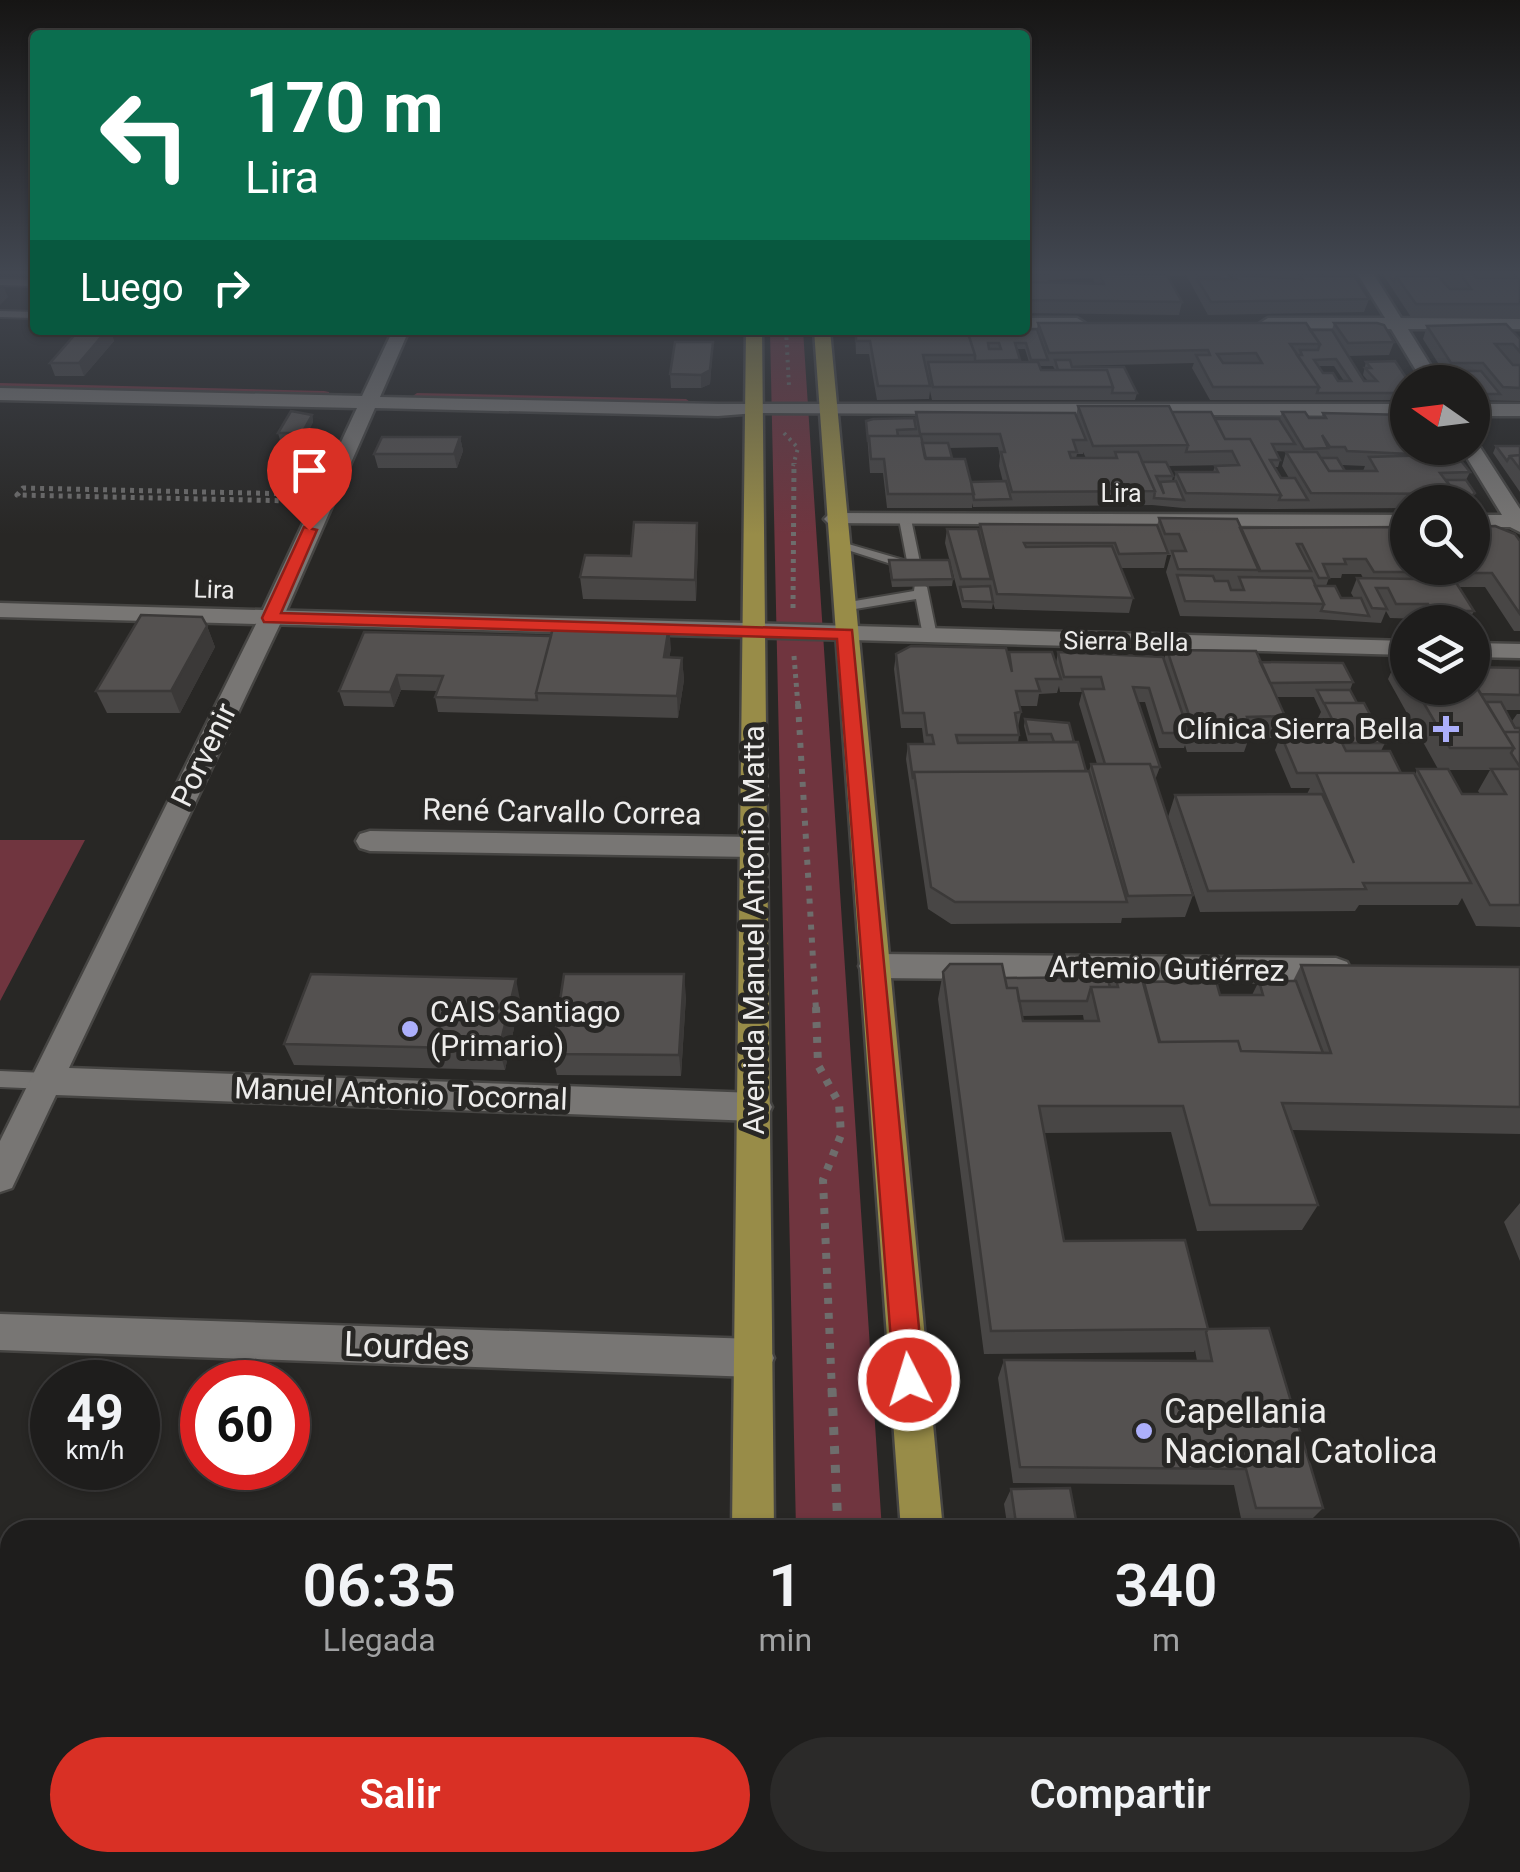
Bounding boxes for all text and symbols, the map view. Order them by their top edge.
text: 170 m [245,67,444,149]
icon: left [80,70,210,200]
text: Lira [245,151,319,204]
icon: right [204,260,259,315]
text: Luego [80,266,184,310]
north arrow [1390,365,1490,465]
map controls [1390,365,1490,705]
pin [267,428,352,531]
icon: arrive [282,443,337,498]
street label: Lira [1100,479,1142,508]
button: search [1390,485,1490,585]
street label: Lira [193,574,235,605]
button: layers [1390,605,1490,705]
street label: Sierra Bella [1063,626,1189,657]
street label: Porvenir [164,697,244,812]
place label: Clínica Sierra Bella [1176,711,1424,746]
marker: Clínica Sierra Bella [1433,716,1459,742]
street label: Avenida Manuel Antonio Matta [736,725,771,1135]
street label: René Carvallo Correa [422,792,702,831]
street label: Artemio Gutiérrez [1049,949,1285,988]
place label: CAIS Santiago (Primario) [430,994,621,1063]
marker: CAIS Santiago (Primario) [399,1018,421,1040]
street label: Manuel Antonio Tocornal [234,1070,568,1117]
street label: Lourdes [343,1324,471,1369]
position arrow [857,1328,961,1432]
speed limit sign: 60 [180,1360,310,1490]
text: 49 [66,1384,124,1442]
place label: Capellania Nacional Catolica [1164,1391,1438,1472]
marker: Capellania Nacional Catolica [1133,1420,1155,1442]
text: km/h [66,1436,124,1465]
text: 06:35 [303,1550,456,1621]
text: 1 [768,1550,802,1621]
text: 340 [1115,1550,1217,1621]
text: Llegada [323,1621,436,1659]
text: min [759,1621,812,1659]
text: m [1152,1621,1180,1659]
button: Salir [50,1737,750,1852]
button: Compartir [770,1737,1470,1852]

